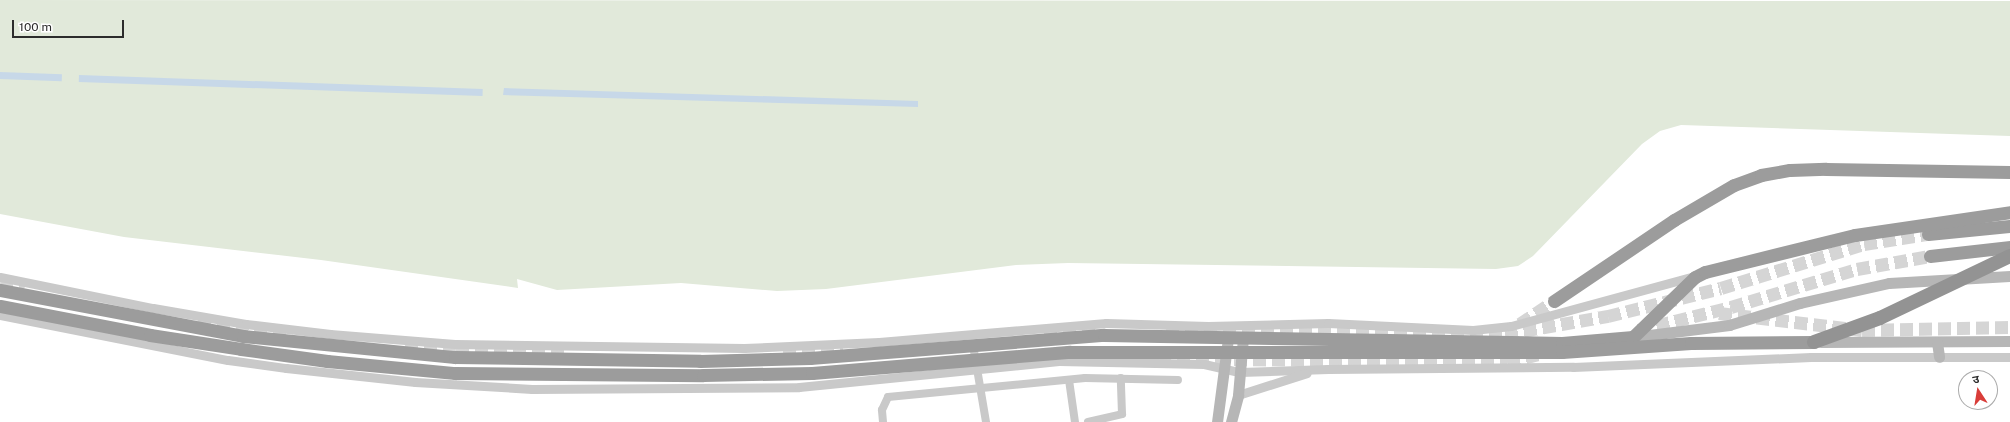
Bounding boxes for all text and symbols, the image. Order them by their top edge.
scale bar [14,12,126,38]
text: 100 m [19,20,52,34]
north arrow [1958,370,1998,410]
text: उ [1971,373,1980,386]

